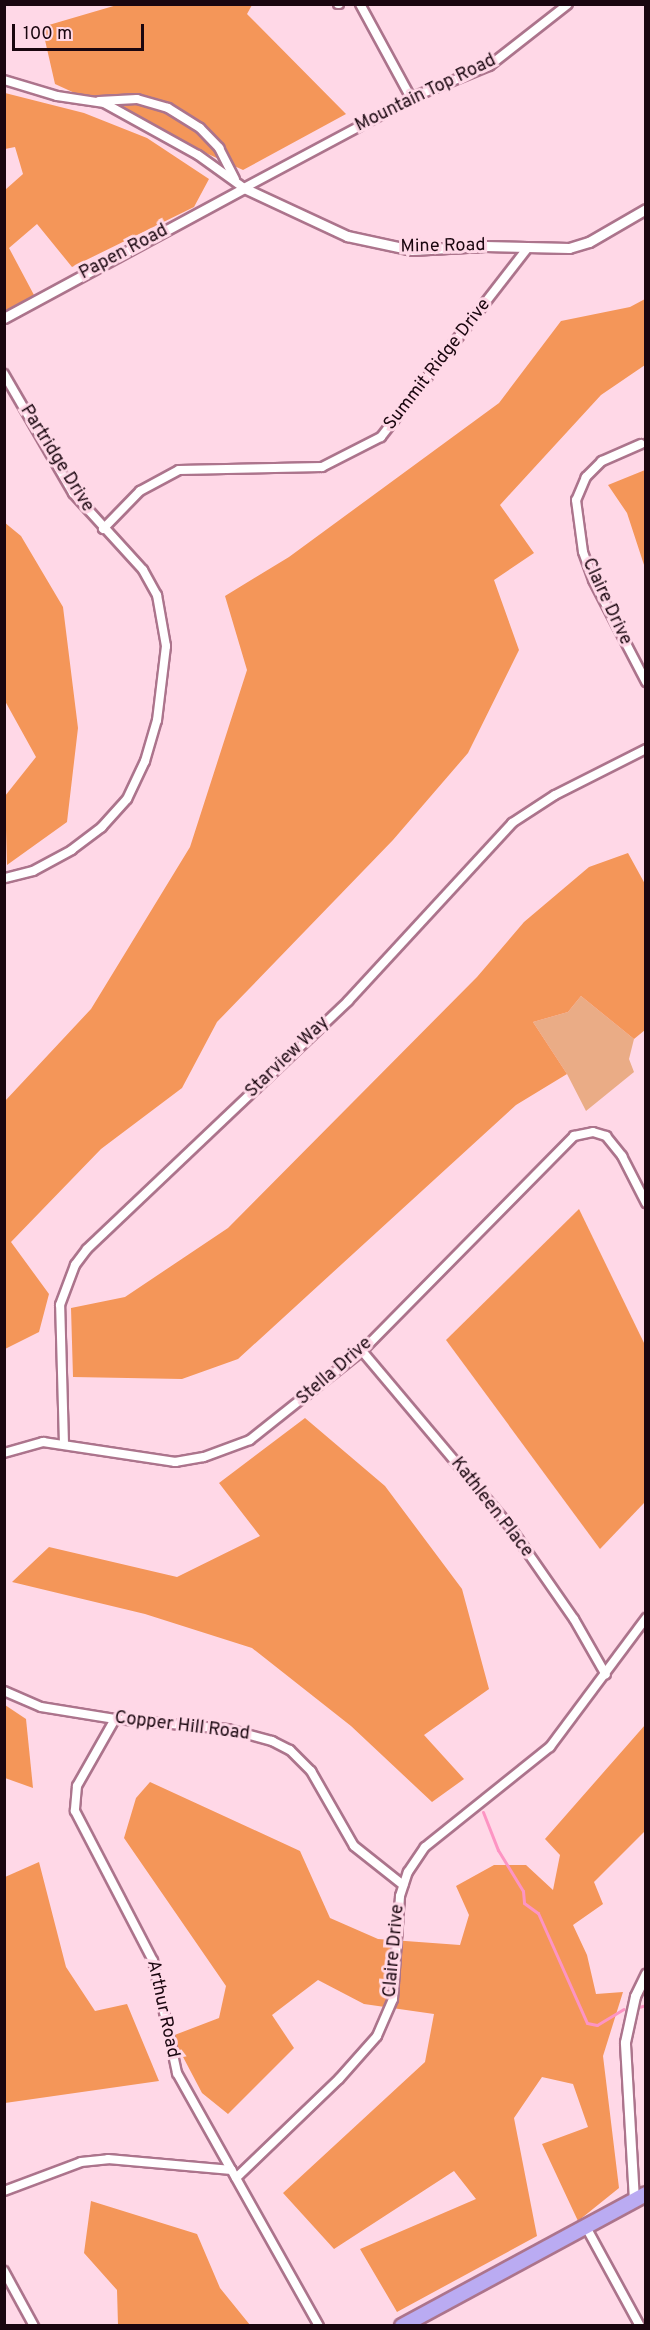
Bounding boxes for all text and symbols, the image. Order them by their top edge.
scale bar [15,12,147,50]
text: 100 m [23,23,72,46]
street label: Mountain Top Road [352,50,500,138]
street label: Papen Road [76,221,172,285]
street label: Mine Road [400,235,486,259]
street label: Summit Ridge Drive [380,295,496,435]
street label: Partridge Drive [14,401,98,517]
street label: Claire Drive [576,555,636,649]
street label: Starview Way [242,1013,334,1103]
street label: Stella Drive [293,1333,377,1411]
street label: Kathleen Place [445,1454,537,1562]
street label: Copper Hill Road [113,1708,251,1746]
street label: Claire Drive [380,1903,410,1999]
street label: Arthur Road [141,1958,183,2060]

